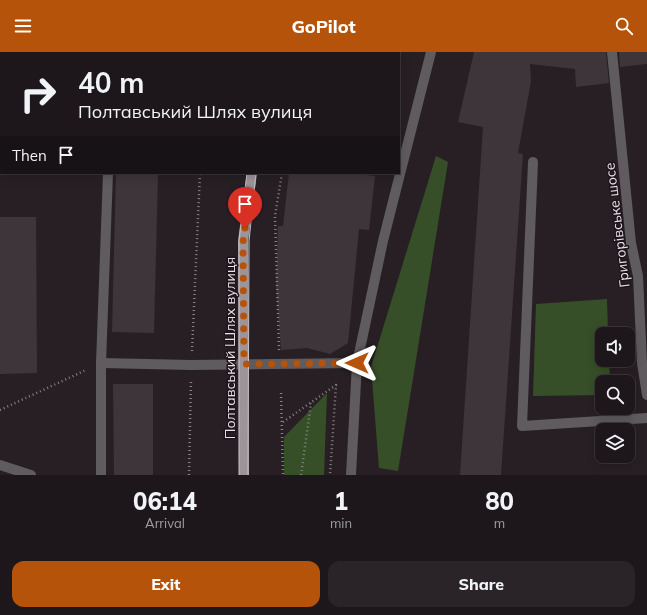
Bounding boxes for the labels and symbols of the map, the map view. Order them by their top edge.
street label: Григорівське шосе [600,161,634,289]
pin [228,187,262,228]
street label: Полтавський Шлях вулиця [221,257,239,439]
position arrow [336,342,378,384]

